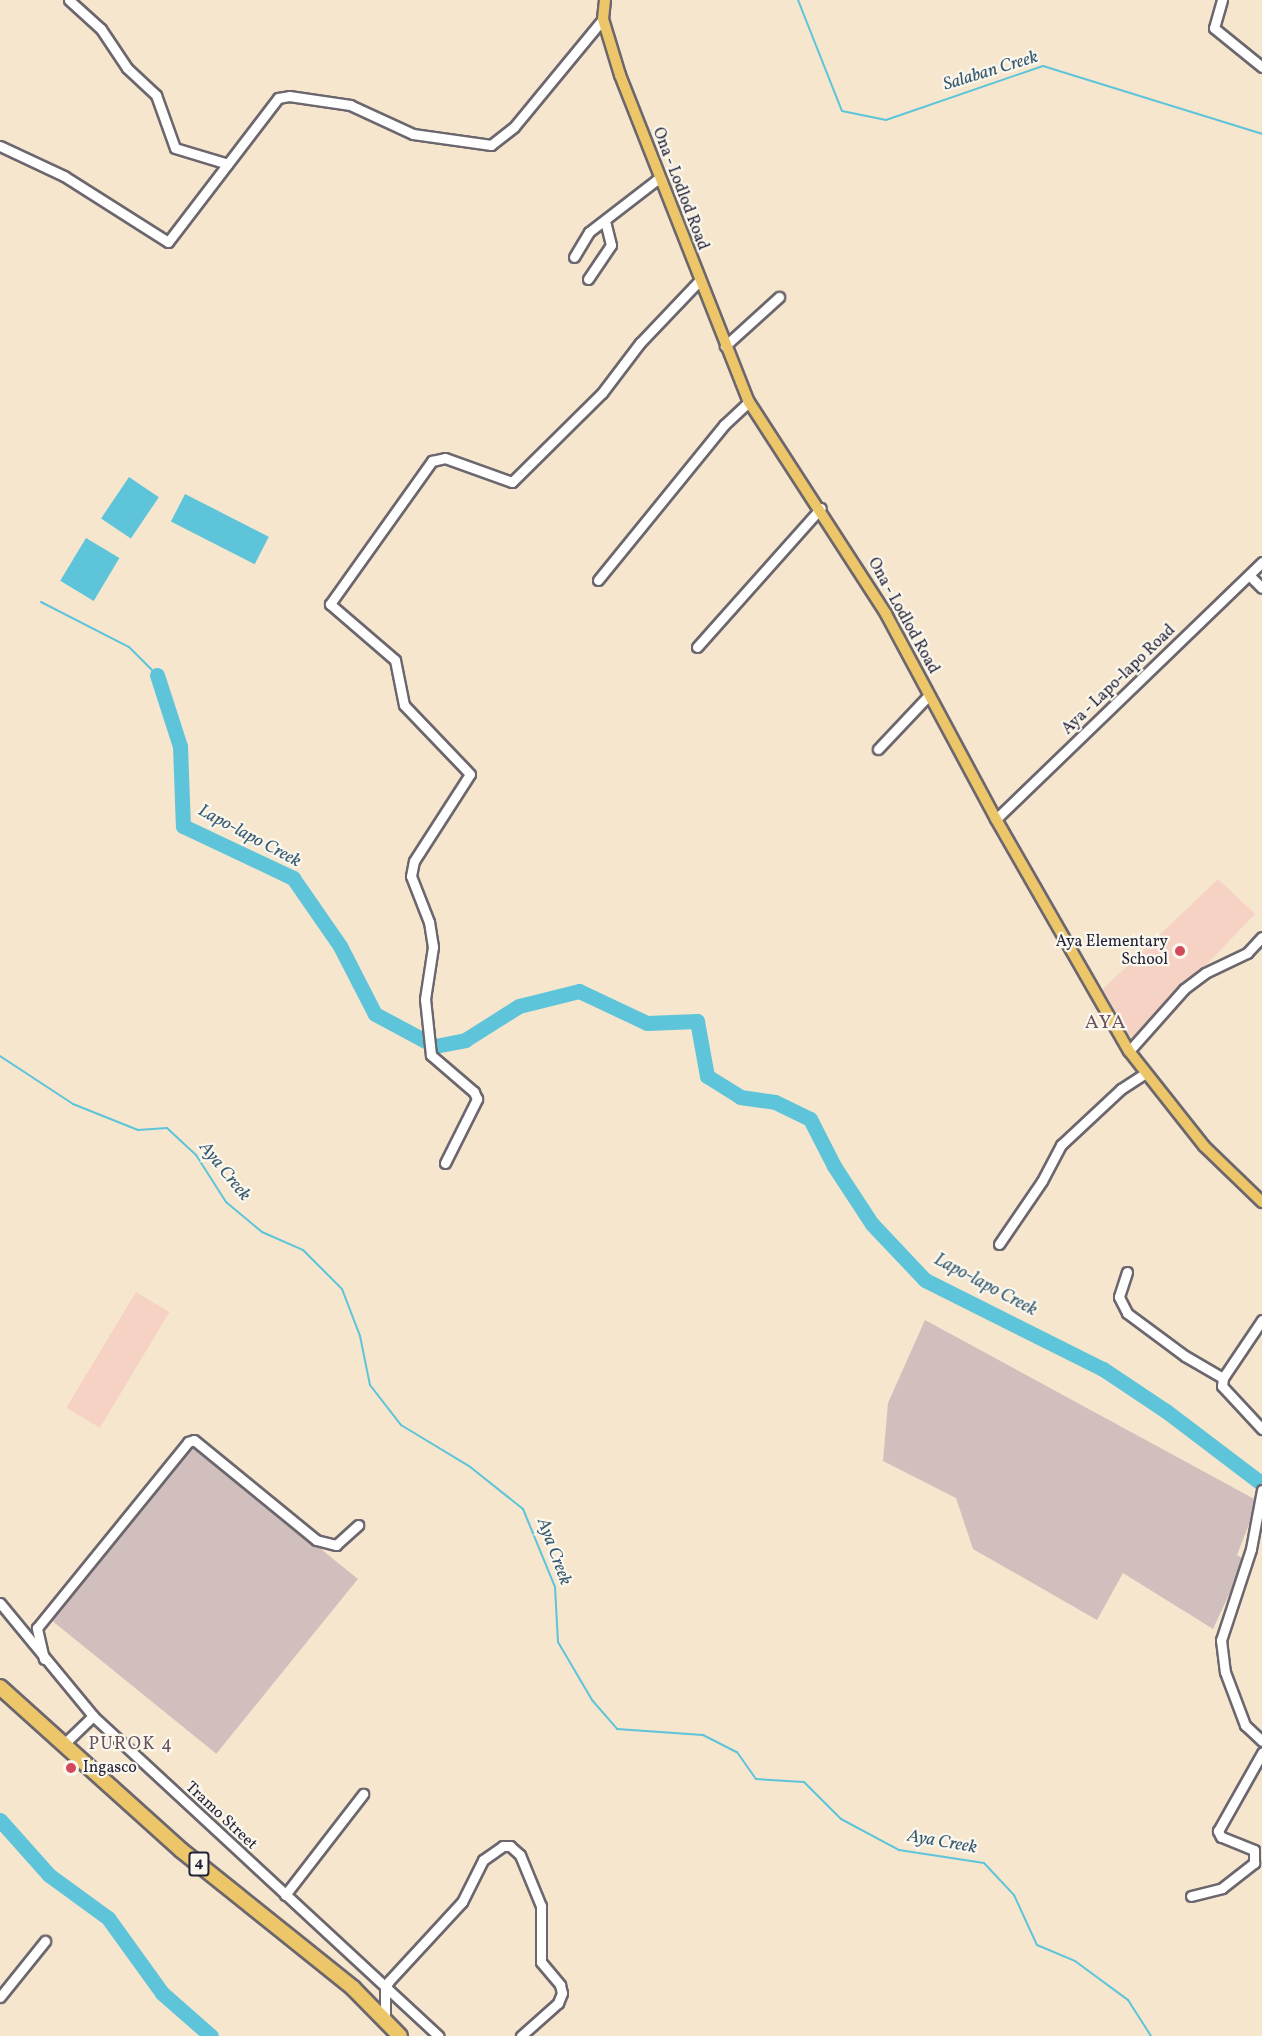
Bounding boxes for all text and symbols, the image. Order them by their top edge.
water label: Salaban Creek [941,47,1041,97]
street label: Ona - Lodlod Road [648,125,712,253]
street label: Ona - Lodlod Road [863,554,943,678]
street label: Aya - Lapo-lapo Road [1058,621,1180,739]
water label: Lapo-lapo Creek [194,801,304,873]
place label: Aya Elementary School [1056,932,1168,970]
marker: Aya Elementary School [1173,944,1187,958]
district label: AYA [1085,1011,1127,1035]
water label: Aya Creek [194,1138,254,1206]
water label: Lapo-lapo Creek [930,1250,1040,1322]
water label: Aya Creek [531,1515,575,1589]
district label: PUROK 4 [88,1734,174,1756]
place label: Ingasco [83,1758,137,1778]
marker: Ingasco [64,1761,78,1775]
street label: Tramo Street [181,1778,261,1854]
water label: Aya Creek [906,1826,978,1860]
road number: 4 [187,1852,211,1876]

